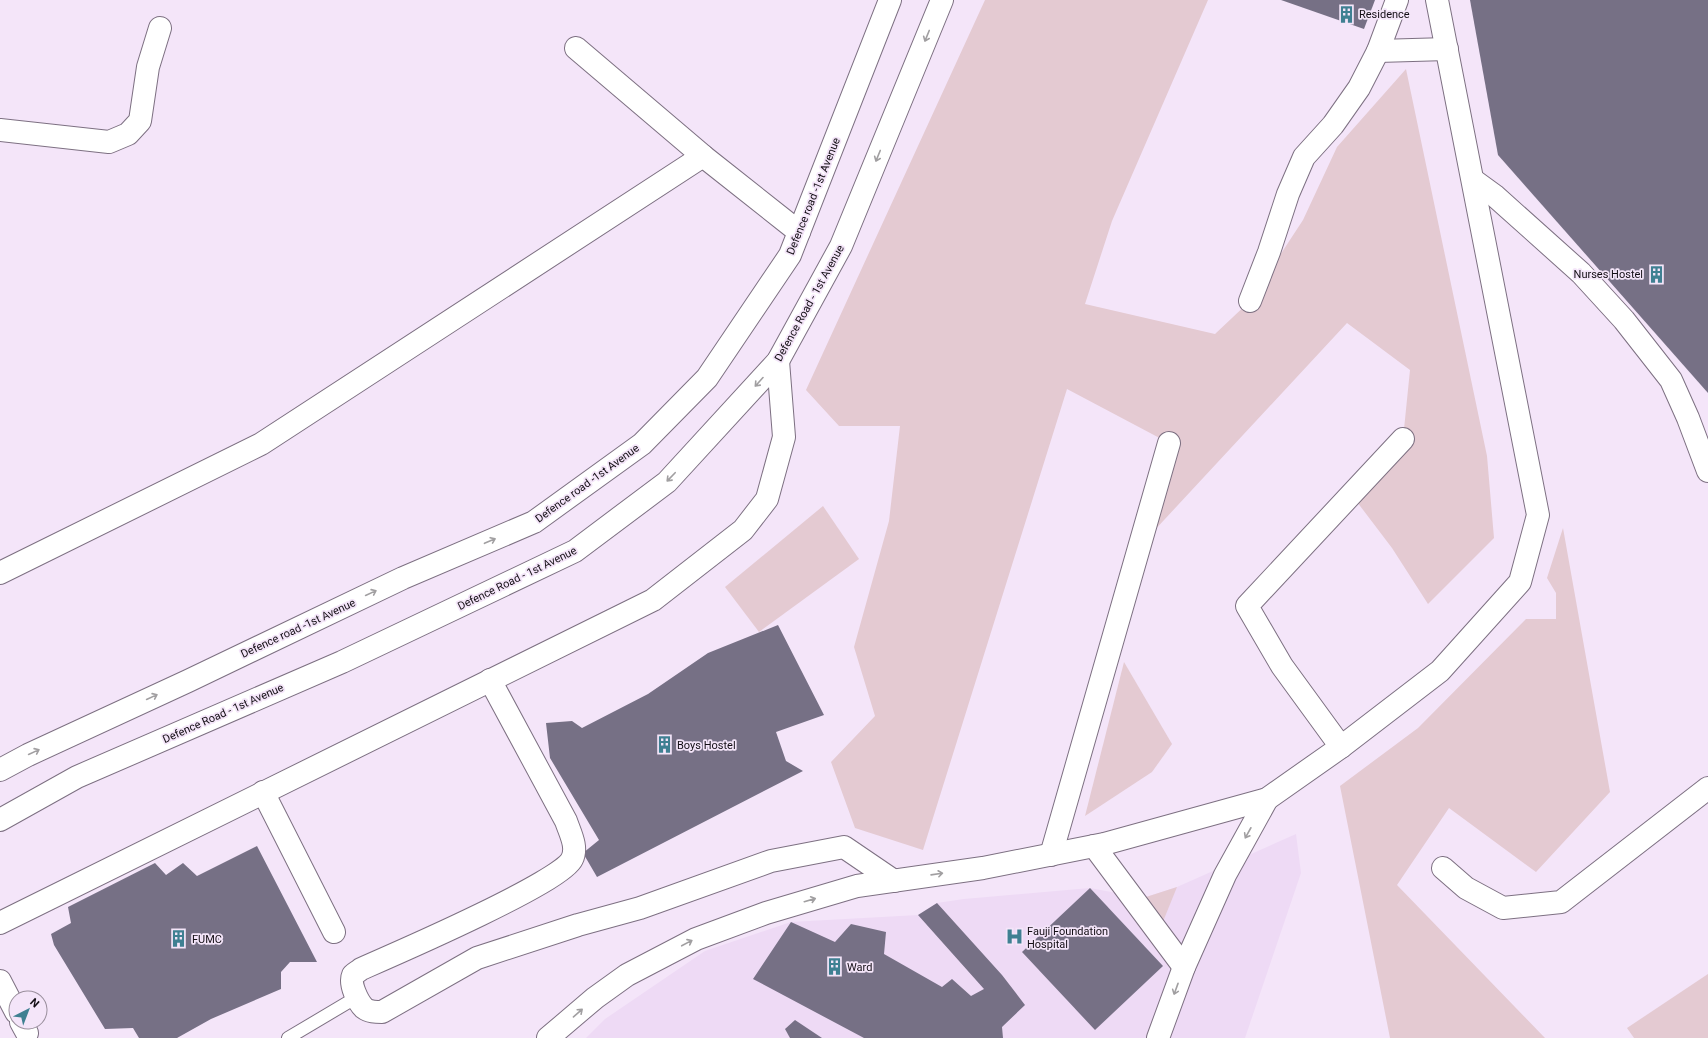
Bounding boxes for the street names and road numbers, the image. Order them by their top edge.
street label: Defence road -1st Avenue [784,136,843,257]
street label: Defence Road - 1st Avenue [772,243,847,364]
street label: Defence road -1st Avenue [533,441,642,525]
street label: Defence Road - 1st Avenue [456,544,579,613]
street label: Defence road -1st Avenue [239,596,358,661]
street label: Defence Road - 1st Avenue [161,681,286,746]

